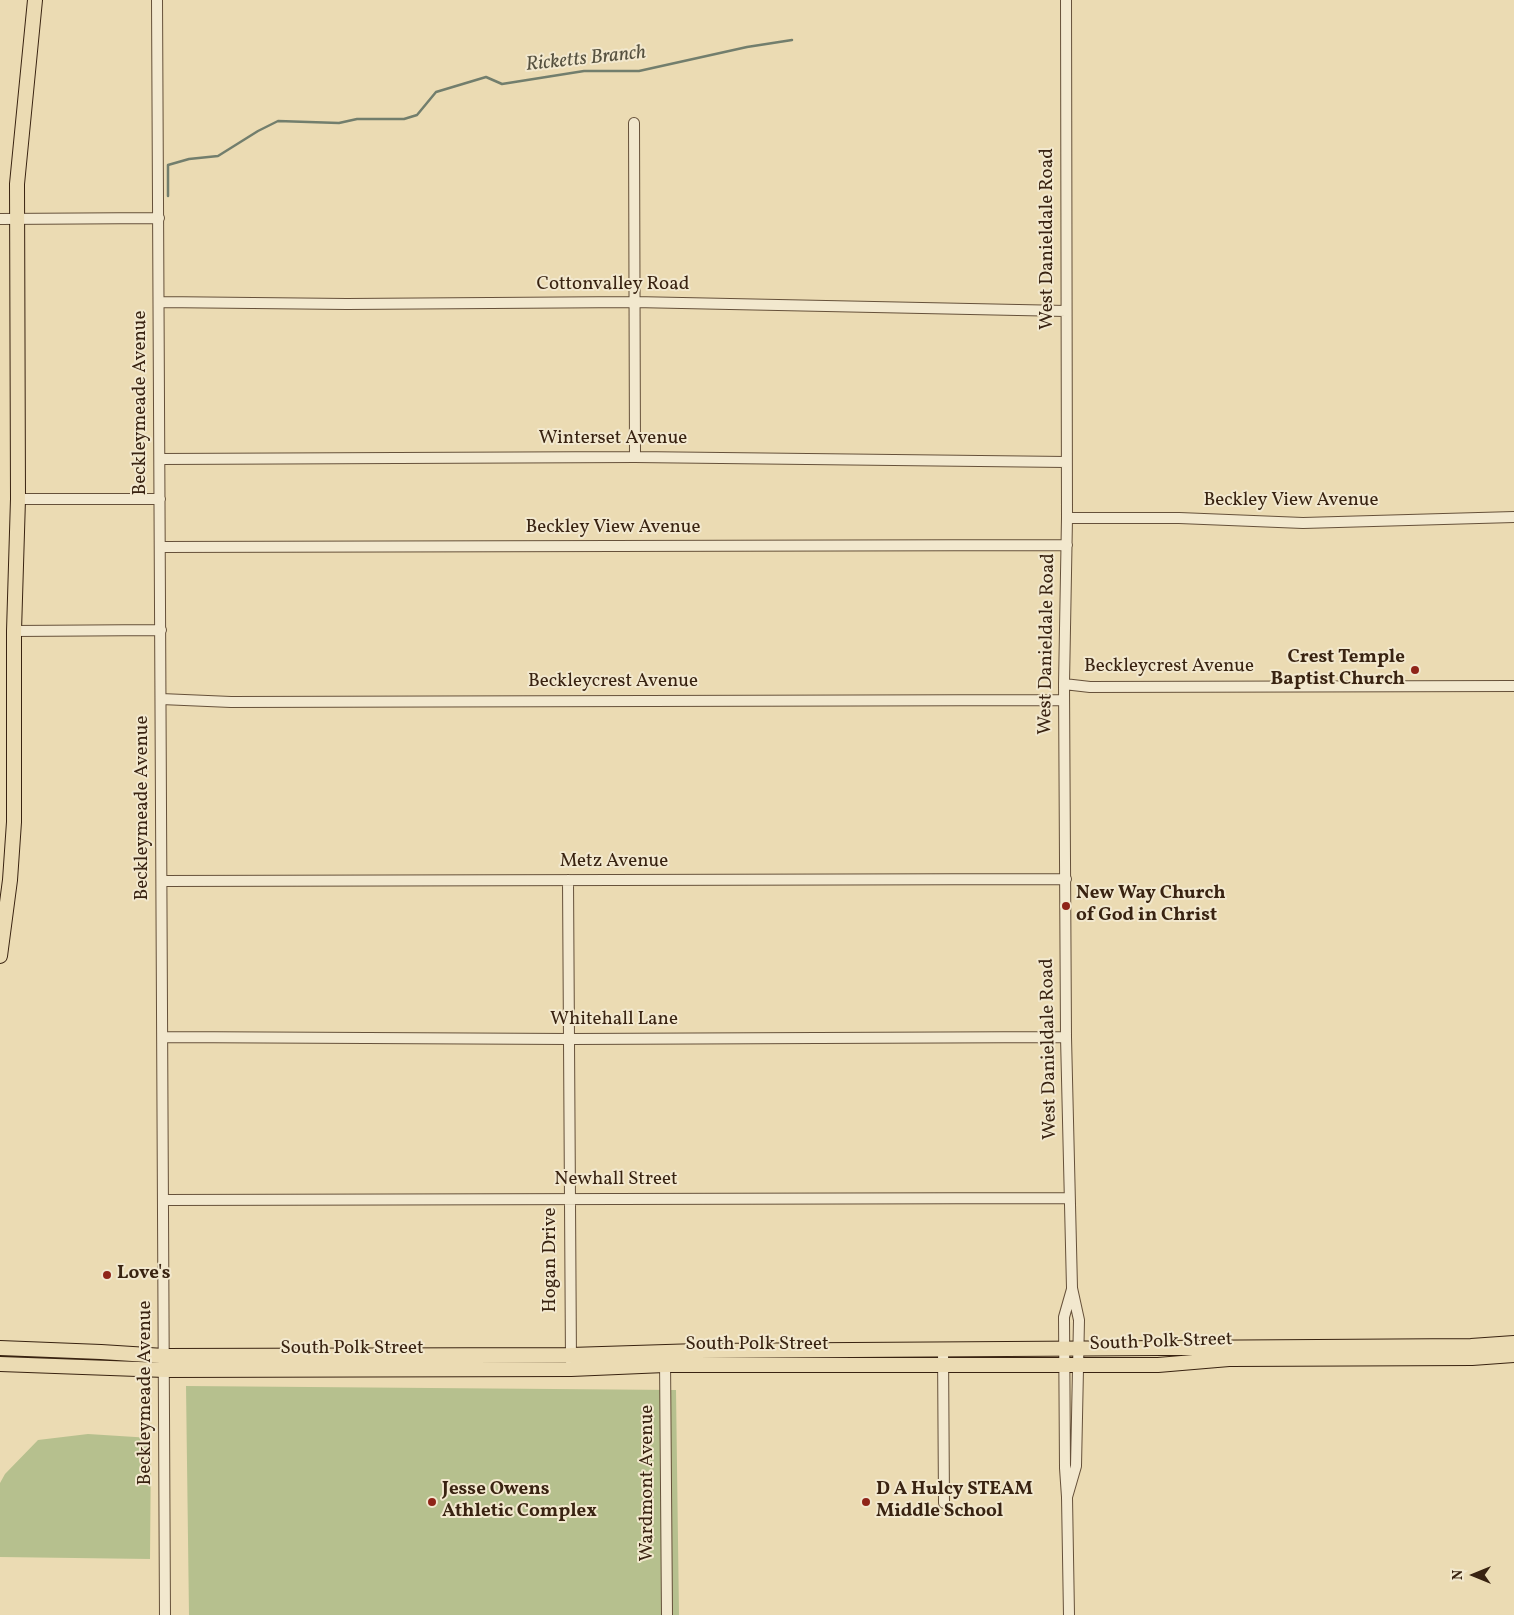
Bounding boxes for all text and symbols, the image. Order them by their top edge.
water label: Ricketts Branch [525,42,647,78]
street label: West Danieldale Road [1038,148,1060,330]
street label: Cottonvalley Road [537,275,689,297]
street label: Beckleymeade Avenue [131,311,153,495]
street label: Winterset Avenue [539,429,687,451]
street label: Beckley View Avenue [1203,491,1379,513]
street label: Beckley View Avenue [525,518,701,540]
street label: West Danieldale Road [1035,553,1061,735]
place label: Crest Temple Baptist Church [1271,648,1405,692]
street label: Beckleycrest Avenue [1084,657,1254,679]
marker: Crest Temple Baptist Church [1409,664,1421,676]
street label: Beckleycrest Avenue [528,672,698,694]
street label: Beckleymeade Avenue [133,716,155,900]
street label: Metz Avenue [560,852,668,874]
place label: New Way Church of God in Christ [1076,884,1226,928]
marker: New Way Church of God in Christ [1060,900,1072,912]
street label: West Danieldale Road [1037,958,1063,1140]
street label: Whitehall Lane [550,1010,678,1032]
street label: Newhall Street [554,1170,678,1192]
street label: Hogan Drive [541,1207,563,1313]
place label: Love's [117,1264,171,1286]
marker: Love's [101,1269,113,1281]
street label: Beckleymeade Avenue [136,1301,158,1485]
street label: South Polk Street [1089,1329,1233,1357]
street label: South Polk Street [685,1335,829,1357]
street label: South Polk Street [280,1339,424,1361]
street label: Wardmont Avenue [638,1405,660,1561]
place label: Jesse Owens Athletic Complex [442,1480,597,1524]
place label: D A Hulcy STEAM Middle School [876,1480,1033,1524]
marker: Jesse Owens Athletic Complex [426,1496,438,1508]
marker: D A Hulcy STEAM Middle School [860,1496,872,1508]
north arrow [1449,1550,1499,1600]
text: N [1449,1570,1468,1580]

